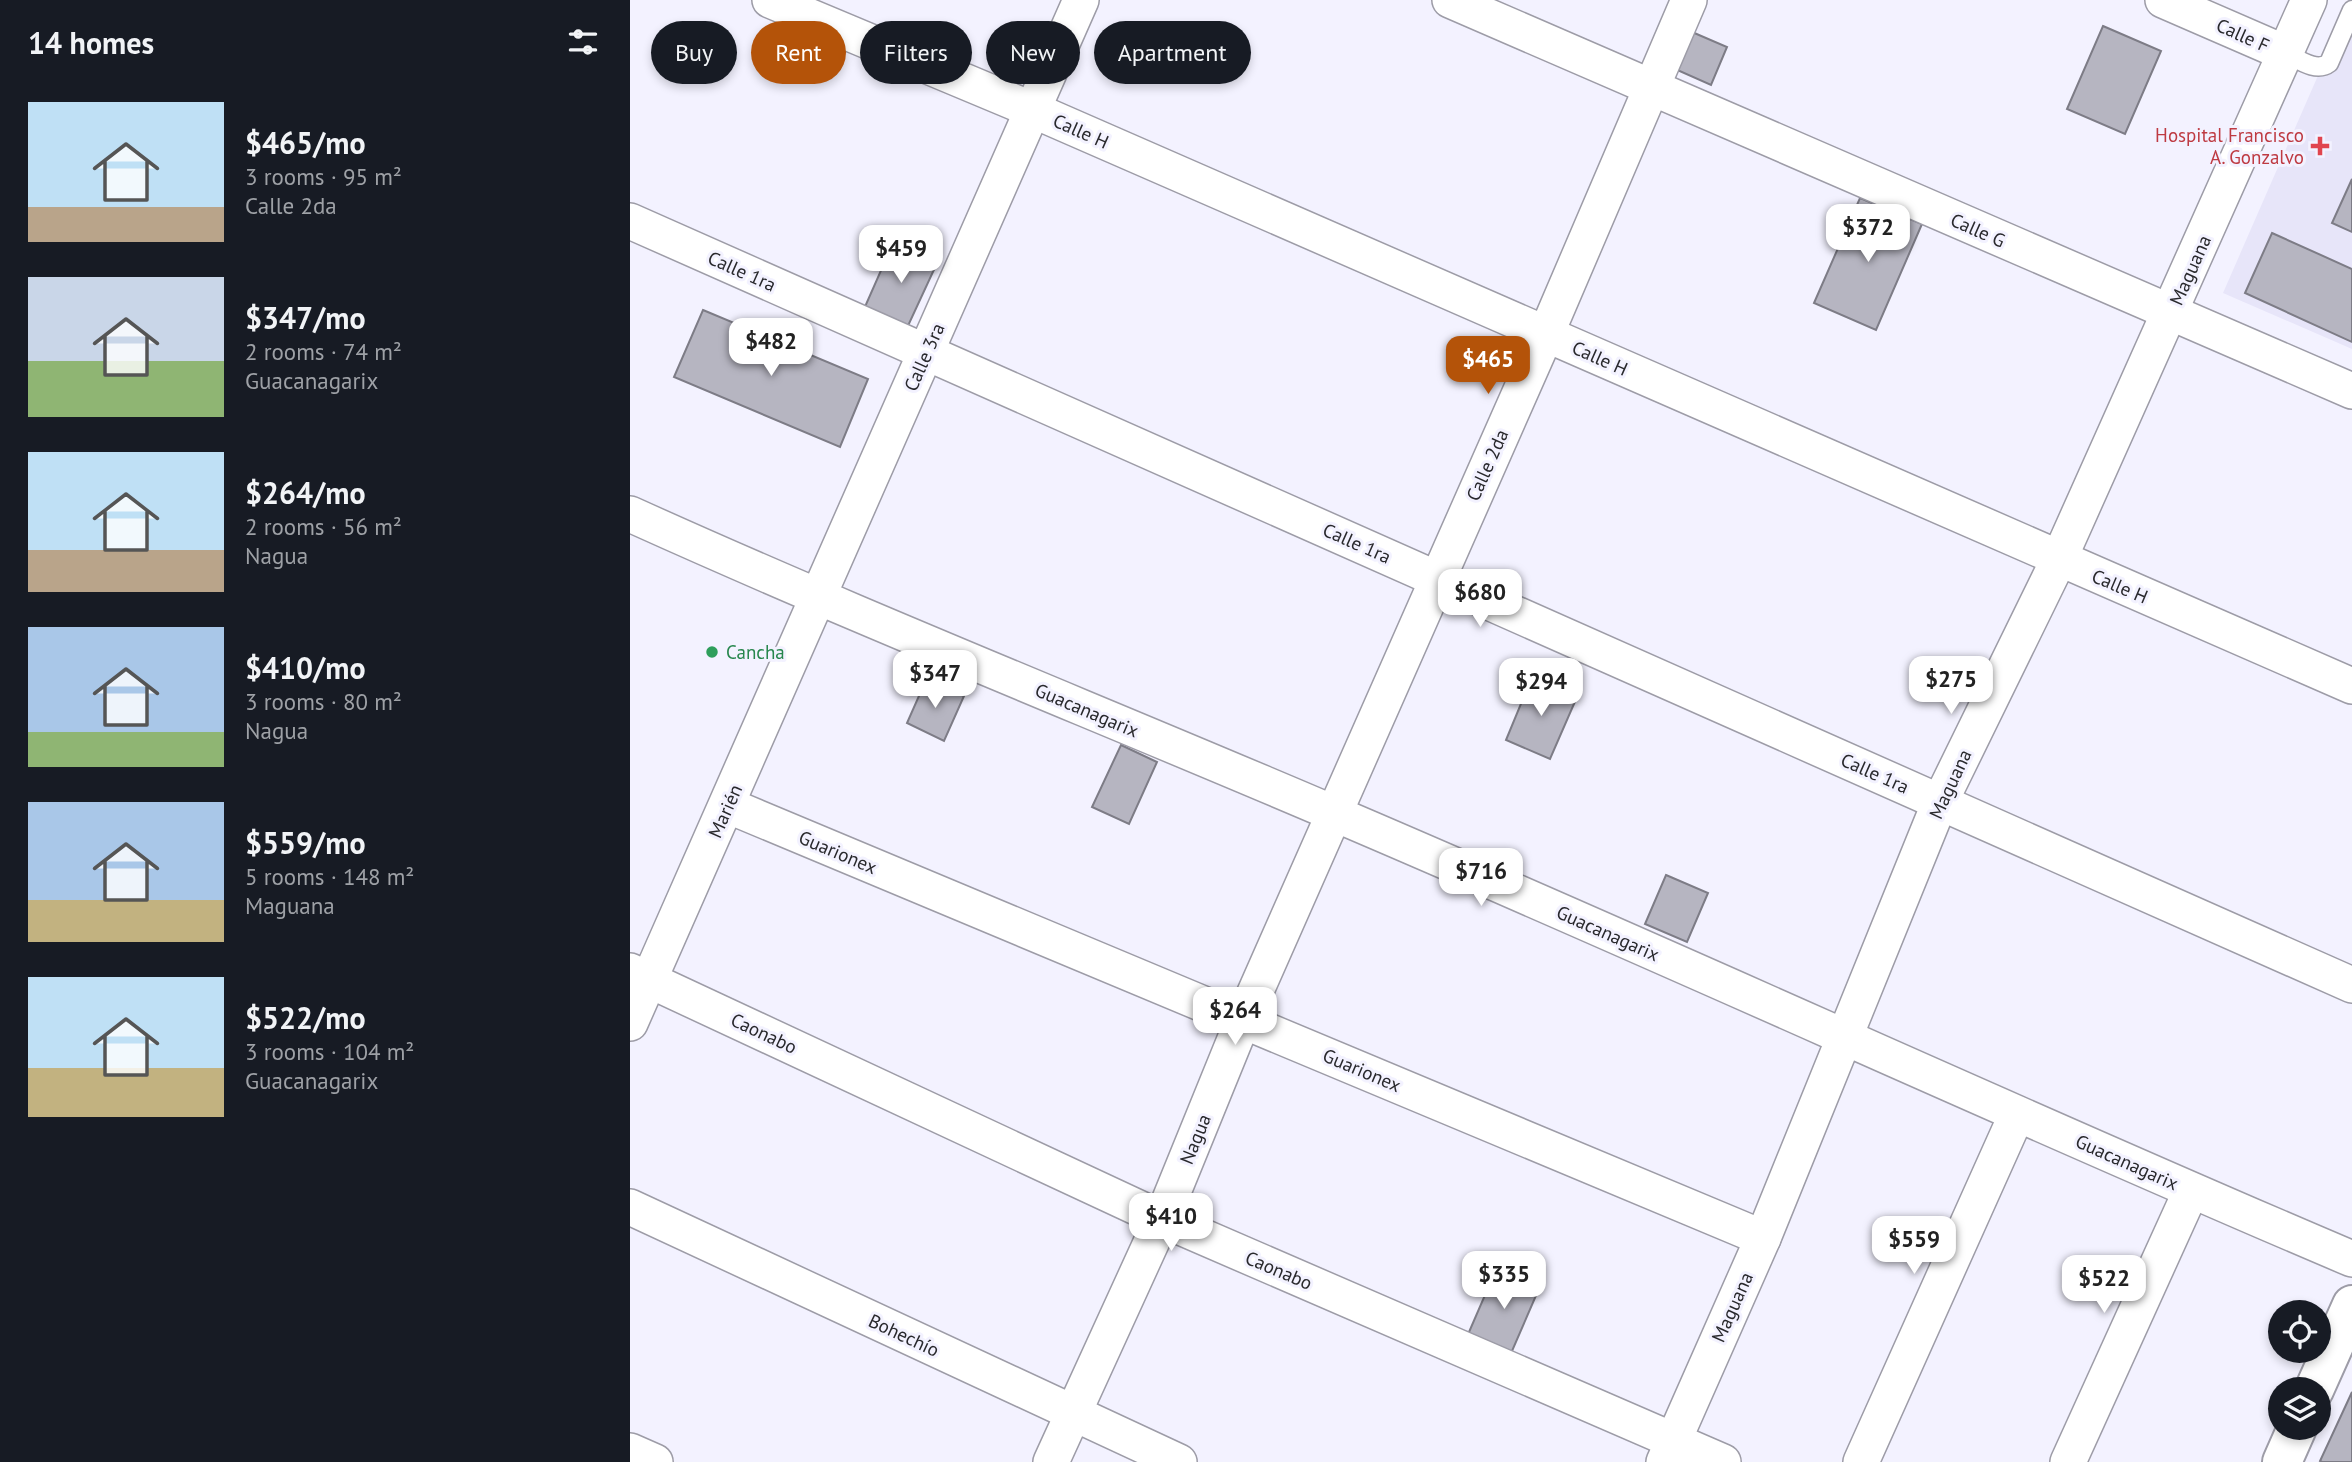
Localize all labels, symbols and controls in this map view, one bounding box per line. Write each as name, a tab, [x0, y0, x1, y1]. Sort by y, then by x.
street label: Calle F	[2213, 13, 2273, 57]
chip: Buy	[651, 21, 737, 84]
chip: Rent	[751, 21, 846, 84]
chip: Filters	[860, 21, 972, 84]
chip: New	[986, 21, 1080, 84]
chip: Apartment	[1094, 21, 1251, 84]
text: 14 homes	[28, 23, 154, 62]
icon: filters	[564, 23, 602, 61]
street label: Calle H	[1049, 108, 1113, 154]
text: $465/mo	[245, 123, 366, 162]
place label: Hospital Francisco A. Gonzalvo	[2155, 123, 2304, 169]
icon: home	[84, 130, 168, 214]
marker: Hospital Francisco A. Gonzalvo	[2310, 136, 2330, 156]
text: 3 rooms · 95 m²	[245, 162, 402, 191]
text: Calle 2da	[245, 191, 337, 220]
pin: $372	[1827, 204, 1909, 264]
street label: Calle G	[1947, 207, 2009, 253]
text: $372	[1842, 212, 1894, 241]
pin: $459	[860, 226, 942, 285]
street label: Maguana	[2164, 231, 2216, 309]
text: $459	[875, 233, 927, 262]
street label: Calle 1ra	[704, 245, 780, 297]
text: $347/mo	[245, 298, 366, 337]
icon: home	[84, 305, 168, 389]
pin: $482	[730, 318, 812, 378]
street label: Calle 3ra	[898, 319, 950, 395]
text: $482	[745, 326, 797, 355]
street label: Calle H	[1568, 335, 1632, 381]
pin: $465	[1447, 336, 1529, 396]
text: 2 rooms · 74 m²	[245, 337, 402, 366]
text: $465	[1462, 344, 1514, 373]
text: Guacanagarix	[245, 366, 378, 395]
street label: Calle 2da	[1461, 426, 1513, 504]
text: $264/mo	[245, 473, 366, 512]
icon: home	[84, 480, 168, 564]
text: 2 rooms · 56 m²	[245, 512, 402, 541]
street label: Calle 1ra	[1319, 517, 1395, 569]
text: Nagua	[245, 541, 308, 570]
street label: Calle H	[2088, 564, 2152, 608]
pin: $680	[1439, 570, 1521, 629]
text: $680	[1454, 577, 1506, 606]
place label: Cancha	[726, 640, 785, 664]
marker: Cancha	[704, 644, 720, 660]
text: $410/mo	[245, 648, 366, 687]
pin: $347	[894, 650, 976, 710]
icon: home	[84, 655, 168, 739]
pin: $275	[1910, 656, 1992, 716]
text: $347	[909, 658, 961, 687]
pin: $294	[1500, 658, 1582, 718]
text: $275	[1925, 664, 1977, 693]
text: $294	[1515, 666, 1567, 695]
street label: Guacanagarix	[1032, 677, 1143, 743]
text: 3 rooms · 80 m²	[245, 687, 402, 716]
text: Nagua	[245, 716, 308, 745]
street label: Maguana	[1923, 745, 1977, 823]
street label: Calle 1ra	[1837, 747, 1913, 799]
street label: Marién	[703, 781, 747, 841]
text: $559/mo	[245, 823, 366, 862]
street label: Guarionex	[795, 825, 881, 879]
icon: home	[84, 830, 168, 914]
pin: $716	[1440, 848, 1522, 908]
text: $716	[1455, 856, 1507, 885]
text: 5 rooms · 148 m²	[245, 862, 414, 891]
text: Maguana	[245, 891, 335, 920]
street label: Guacanagarix	[1553, 900, 1663, 966]
pin: $264	[1194, 988, 1276, 1047]
text: $264	[1209, 995, 1261, 1024]
text: $522/mo	[245, 998, 366, 1037]
icon: home	[84, 1005, 168, 1089]
street label: Caonabo	[727, 1007, 801, 1059]
text: 3 rooms · 104 m²	[245, 1037, 414, 1066]
street label: Guarionex	[1319, 1043, 1405, 1097]
text: Guacanagarix	[245, 1066, 378, 1095]
street label: Nagua	[1174, 1110, 1216, 1168]
street label: Guacanagarix	[2072, 1129, 2182, 1195]
pin: $410	[1130, 1194, 1212, 1253]
text: $410	[1145, 1201, 1197, 1230]
pin: $559	[1873, 1216, 1955, 1276]
text: $559	[1888, 1224, 1940, 1253]
street label: Caonabo	[1242, 1245, 1316, 1295]
pin: $335	[1463, 1252, 1545, 1311]
pin: $522	[2063, 1256, 2145, 1315]
text: $335	[1478, 1259, 1530, 1288]
text: $522	[2078, 1263, 2130, 1292]
street label: Maguana	[1706, 1268, 1758, 1346]
map controls	[2268, 1300, 2331, 1440]
button: locate	[2268, 1300, 2331, 1363]
street label: Bohechío	[865, 1308, 943, 1362]
button: layers	[2268, 1377, 2331, 1440]

